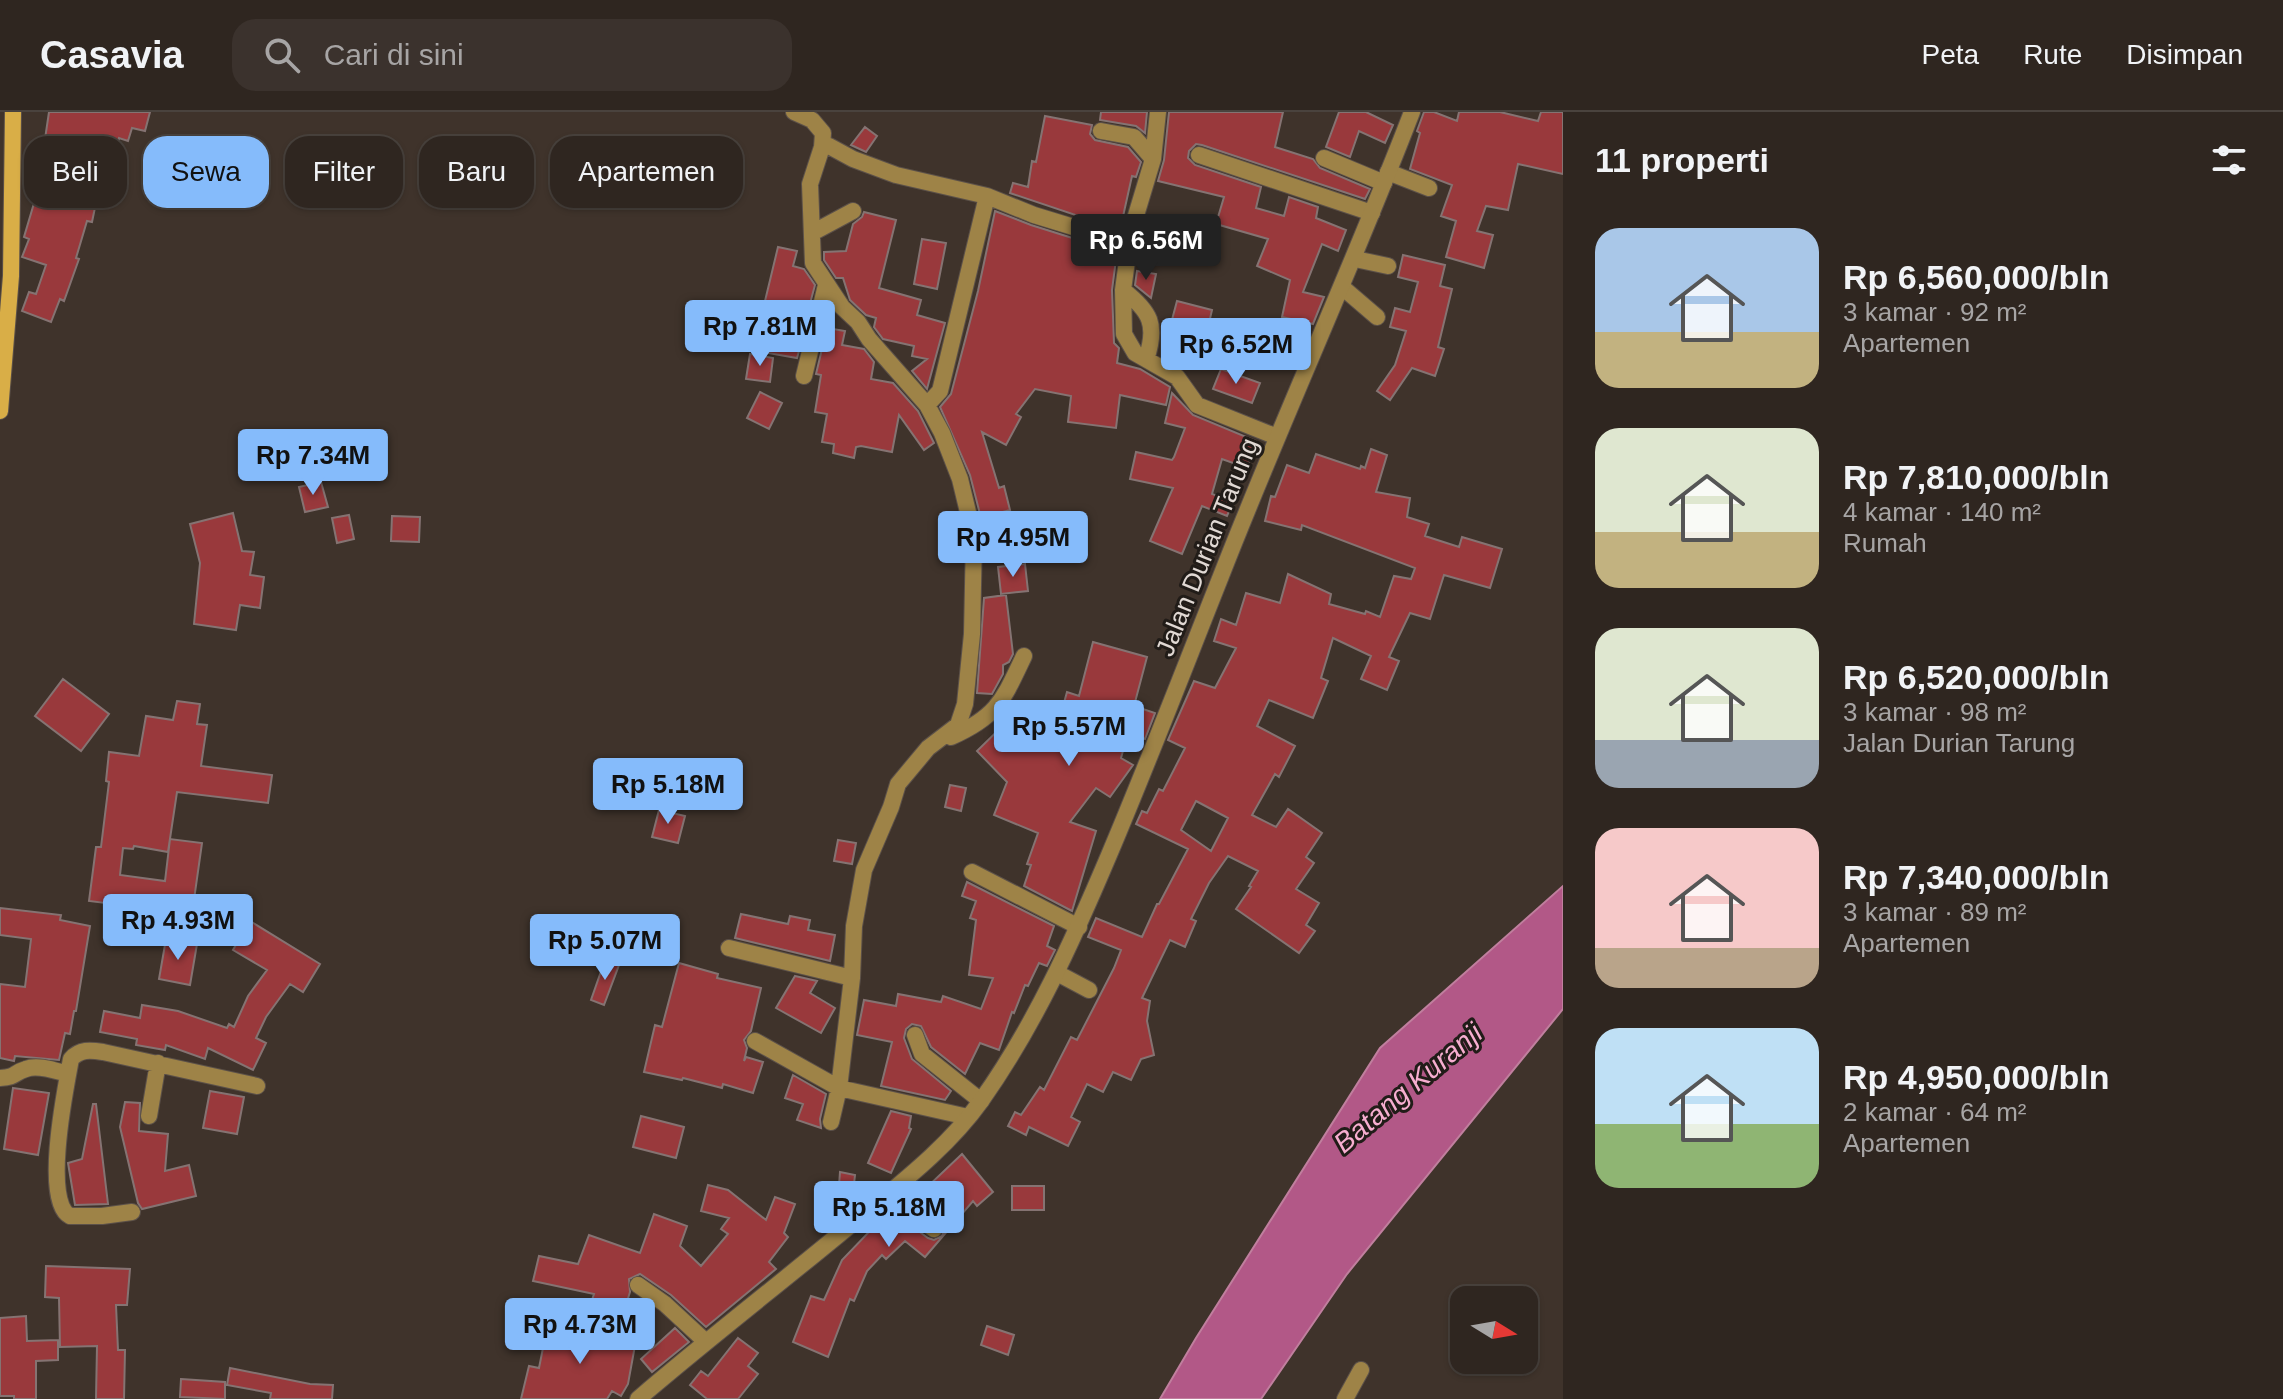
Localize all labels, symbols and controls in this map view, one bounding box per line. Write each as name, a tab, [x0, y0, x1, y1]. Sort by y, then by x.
search box	[232, 19, 792, 91]
icon: search	[260, 33, 304, 77]
text: Casavia	[40, 34, 184, 76]
text: Cari di sini	[324, 38, 464, 71]
text: Peta	[1922, 39, 1979, 70]
text: Rute	[2023, 39, 2082, 70]
text: Disimpan	[2126, 39, 2243, 70]
chip: Beli	[24, 136, 127, 208]
chip: Sewa	[143, 136, 269, 208]
chip: Filter	[285, 136, 403, 208]
chip: Baru	[419, 136, 534, 208]
chip: Apartemen	[550, 136, 743, 208]
icon: filters	[2207, 138, 2251, 182]
text: 11 properti	[1595, 141, 1769, 179]
pin: Rp 6.56M	[1063, 214, 1229, 282]
text: Rp 6.56M	[1089, 225, 1203, 255]
text: Rp 6,560,000/bln	[1843, 258, 2109, 296]
icon: home	[1659, 260, 1755, 356]
text: 3 kamar · 92 m²	[1843, 297, 2027, 327]
pin: Rp 7.81M	[677, 300, 843, 368]
text: Rp 7.81M	[703, 311, 817, 341]
pin: Rp 6.52M	[1153, 318, 1319, 386]
text: Apartemen	[1843, 328, 1970, 358]
text: Rp 6.52M	[1179, 329, 1293, 359]
pin: Rp 7.34M	[230, 429, 396, 497]
street label: Jalan Durian Tarung	[1150, 434, 1264, 660]
text: Rp 7.34M	[256, 440, 370, 470]
text: Rp 7,810,000/bln	[1843, 458, 2109, 496]
icon: home	[1659, 460, 1755, 556]
text: 4 kamar · 140 m²	[1843, 497, 2041, 527]
pin: Rp 4.95M	[930, 511, 1096, 579]
text: Rp 4.95M	[956, 522, 1070, 552]
text: Rumah	[1843, 528, 1927, 558]
text: Rp 6,520,000/bln	[1843, 658, 2109, 696]
icon: home	[1659, 660, 1755, 756]
text: 3 kamar · 98 m²	[1843, 697, 2027, 727]
pin: Rp 5.57M	[986, 700, 1152, 768]
text: Rp 5.57M	[1012, 711, 1126, 741]
text: Jalan Durian Tarung	[1843, 728, 2075, 758]
pin: Rp 5.18M	[585, 758, 751, 826]
text: Rp 5.18M	[611, 769, 725, 799]
text: Rp 7,340,000/bln	[1843, 858, 2109, 896]
icon: home	[1659, 860, 1755, 956]
pin: Rp 4.93M	[95, 894, 261, 962]
text: 3 kamar · 89 m²	[1843, 897, 2027, 927]
text: Rp 4.93M	[121, 905, 235, 935]
pin: Rp 5.07M	[522, 914, 688, 982]
text: Rp 5.07M	[548, 925, 662, 955]
text: Apartemen	[1843, 928, 1970, 958]
water label: Batang Kuranji	[1328, 1017, 1489, 1159]
text: Rp 4,950,000/bln	[1843, 1058, 2109, 1096]
icon: home	[1659, 1060, 1755, 1156]
text: 2 kamar · 64 m²	[1843, 1097, 2027, 1127]
text: Apartemen	[1843, 1128, 1970, 1158]
pin: Rp 5.18M	[806, 1181, 972, 1249]
text: Rp 5.18M	[832, 1192, 946, 1222]
north arrow	[1450, 1286, 1538, 1374]
map controls	[1450, 1286, 1538, 1374]
pin: Rp 4.73M	[497, 1298, 663, 1366]
text: Rp 4.73M	[523, 1309, 637, 1339]

